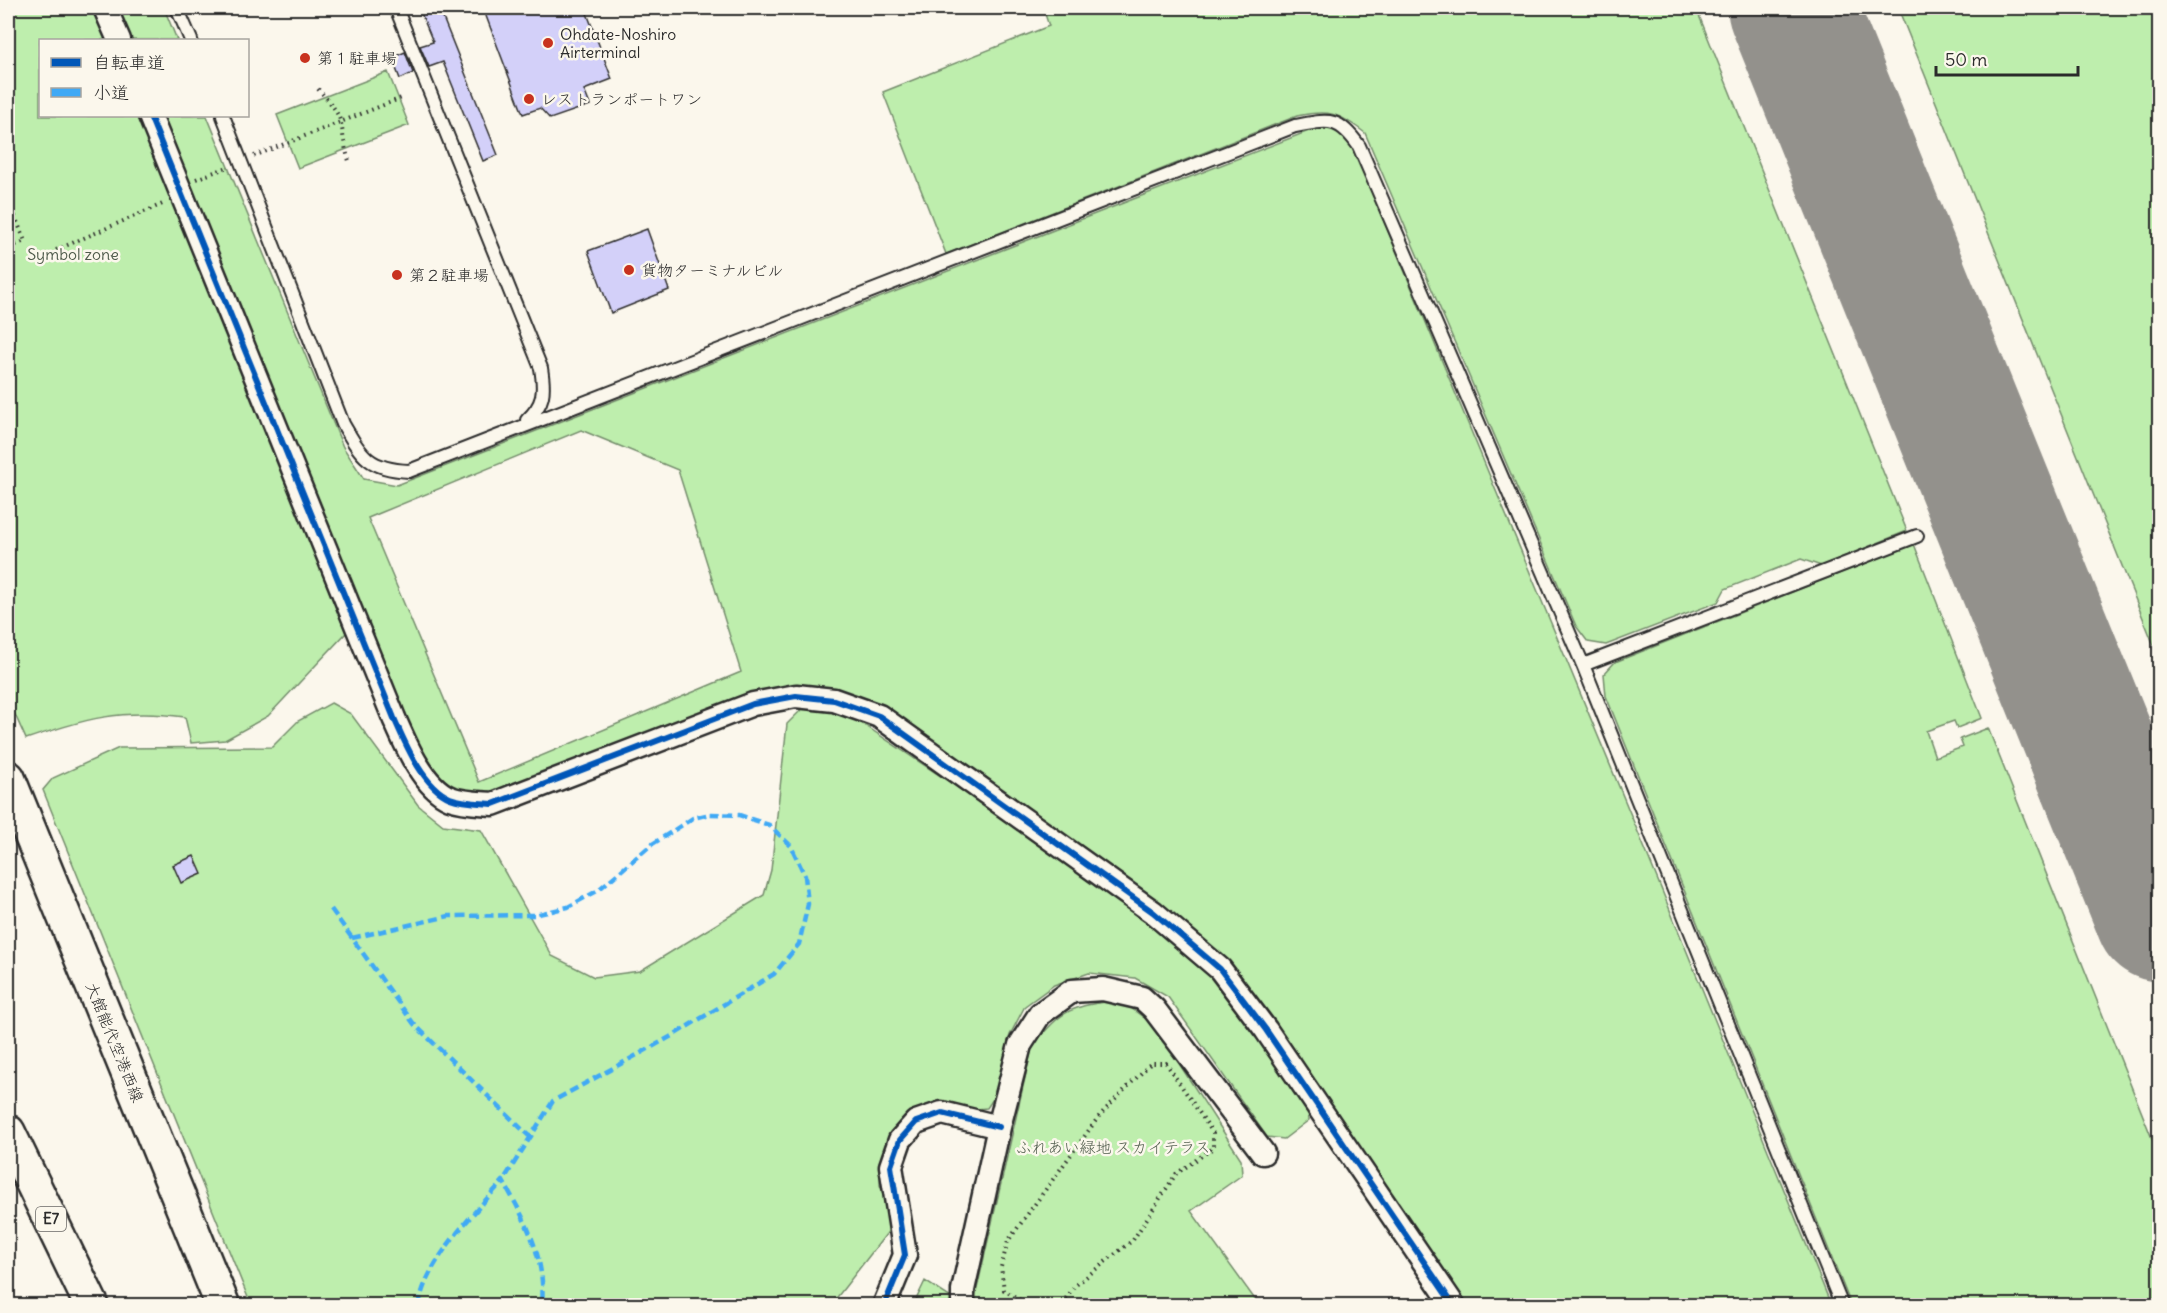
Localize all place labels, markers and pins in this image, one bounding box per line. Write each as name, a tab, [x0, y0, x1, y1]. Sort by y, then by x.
place label: Ohdate-Noshiro Airterminal	[560, 24, 676, 62]
marker: Ohdate-Noshiro Airterminal	[541, 36, 555, 50]
place label: 第１駐車場	[317, 48, 397, 68]
marker: 第１駐車場	[298, 51, 312, 65]
place label: レストランポートワン	[541, 89, 702, 109]
marker: レストランポートワン	[522, 92, 536, 106]
place label: 貨物ターミナルビル	[641, 260, 783, 280]
marker: 貨物ターミナルビル	[622, 263, 636, 277]
place label: 第２駐車場	[409, 265, 489, 285]
marker: 第２駐車場	[390, 268, 404, 282]

